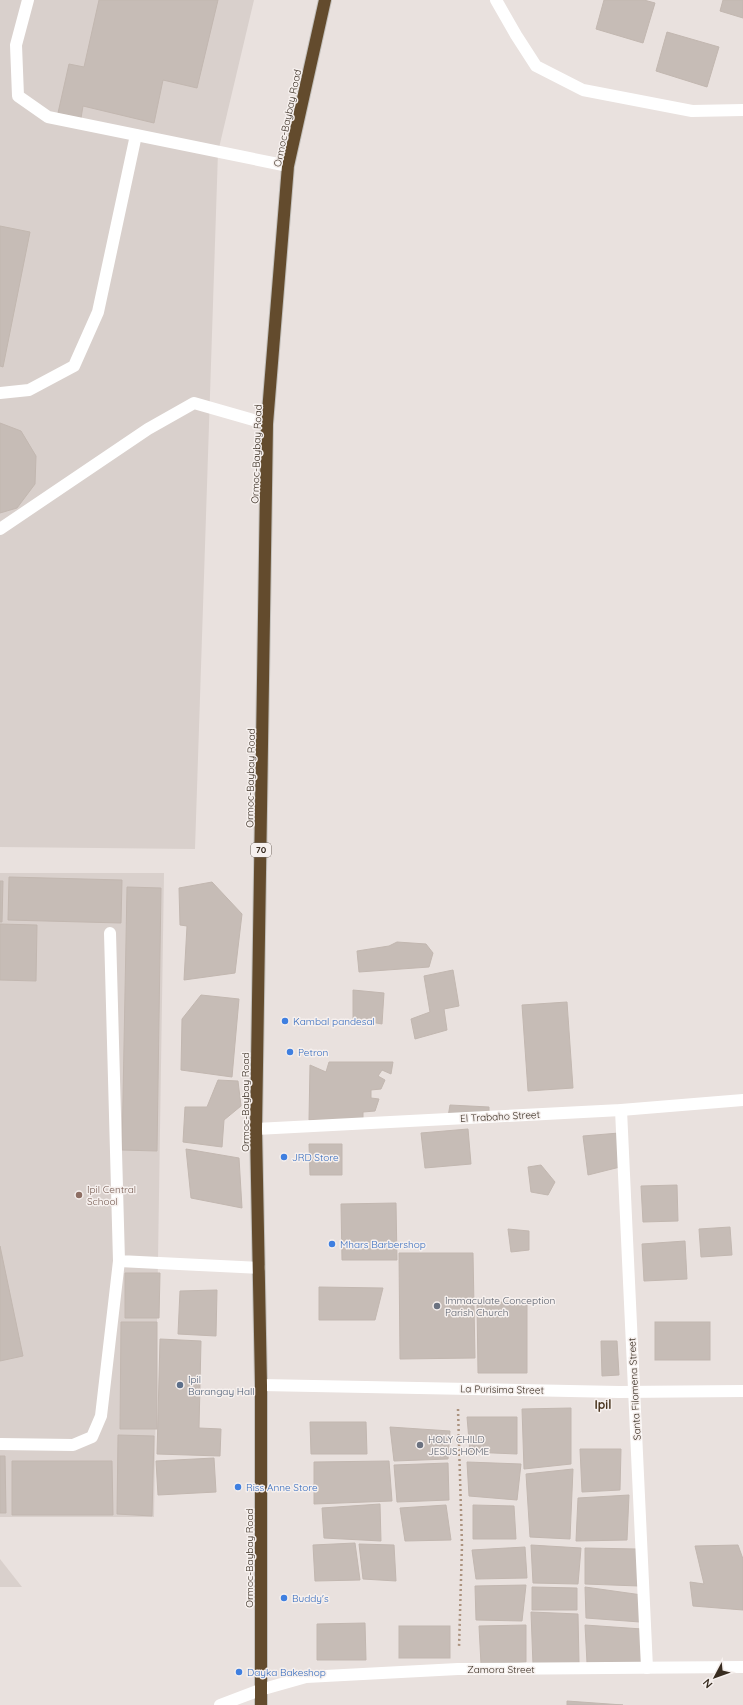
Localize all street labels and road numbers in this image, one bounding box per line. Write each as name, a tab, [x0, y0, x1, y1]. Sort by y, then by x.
street label: Ormoc-Baybay Road	[271, 68, 304, 168]
street label: Ormoc-Baybay Road	[248, 404, 265, 504]
street label: Ormoc-Baybay Road	[243, 728, 258, 828]
road number: 70	[251, 843, 271, 857]
street label: Ormoc-Baybay Road	[239, 1052, 252, 1152]
street label: El Trabaho Street	[460, 1108, 541, 1125]
street label: Santa Filomena Street	[625, 1337, 644, 1440]
street label: La Purisima Street	[460, 1382, 545, 1397]
street label: Ormoc-Baybay Road	[243, 1508, 256, 1608]
street label: Zamora Street	[467, 1663, 535, 1676]

